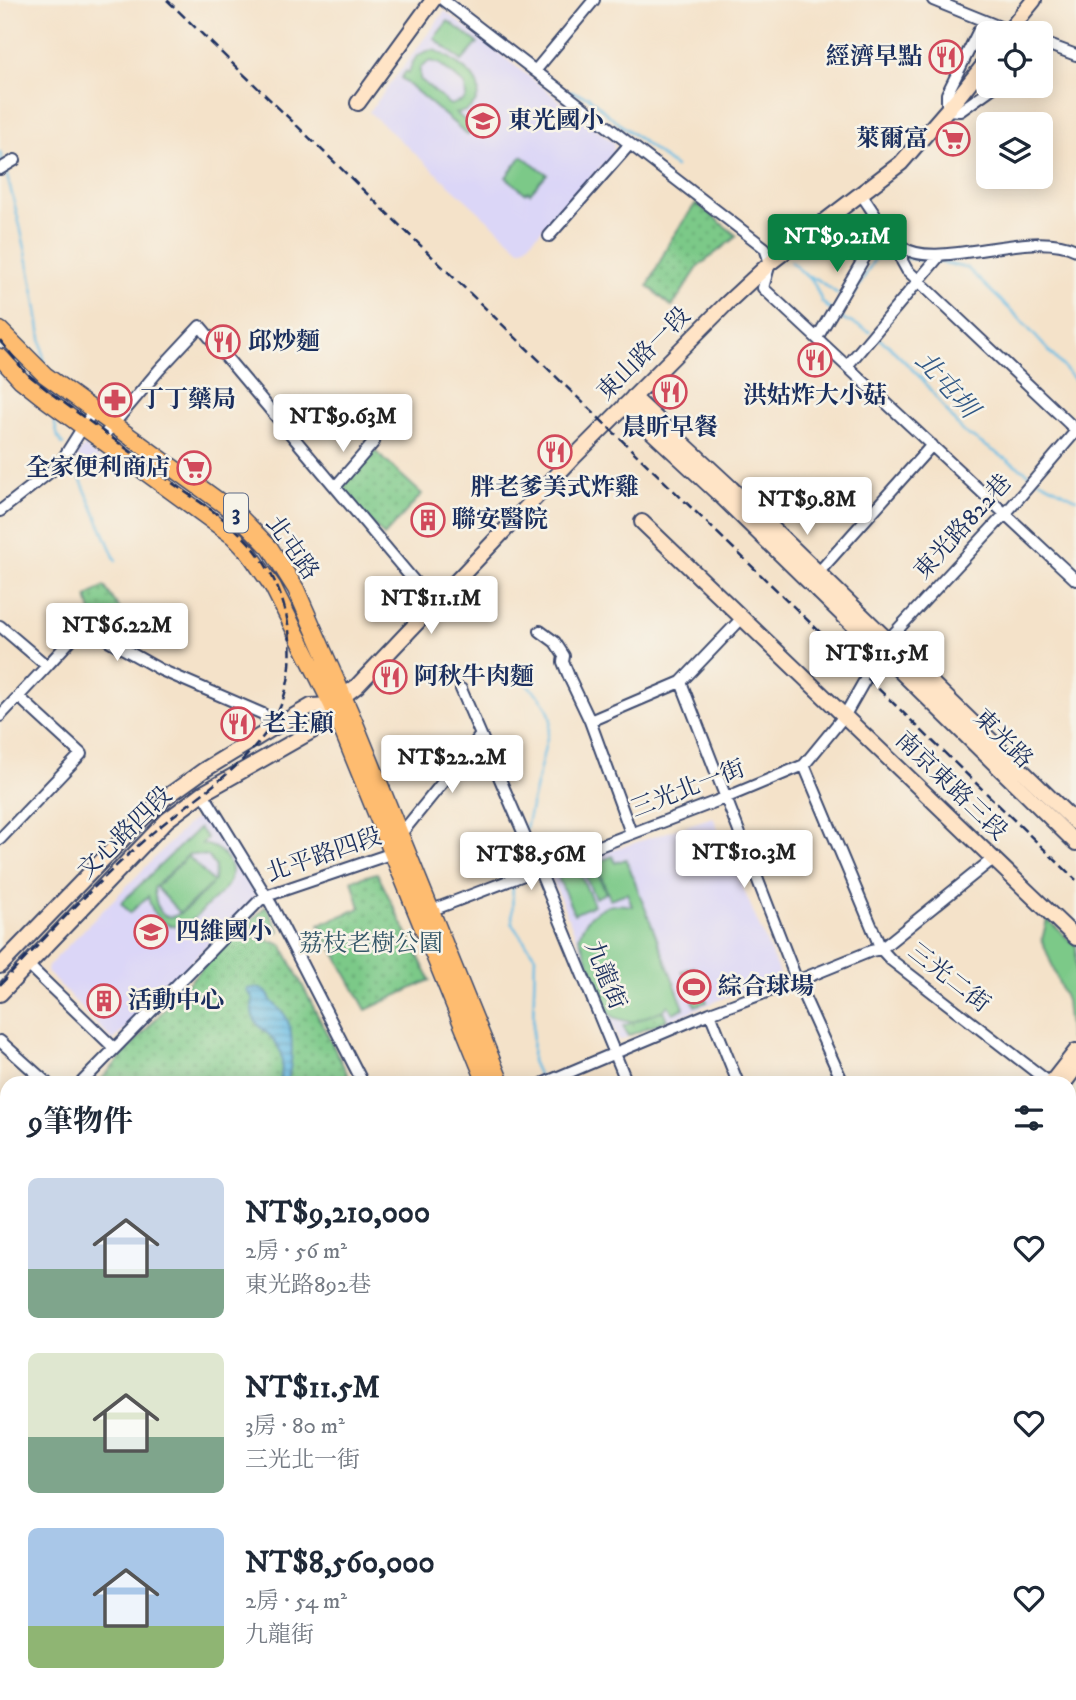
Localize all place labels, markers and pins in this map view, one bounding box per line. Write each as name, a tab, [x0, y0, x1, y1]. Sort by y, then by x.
restaurant icon: 經濟早點	[927, 38, 965, 76]
place label: 經濟早點	[826, 42, 922, 72]
school or university icon: 東光國小	[464, 102, 502, 140]
place label: 東光國小	[508, 106, 604, 136]
supermarket icon: 萊爾富	[934, 120, 972, 158]
place label: 萊爾富	[856, 124, 928, 154]
pin: NT$9.21M	[765, 215, 909, 274]
restaurant icon: 邱炒麵	[204, 323, 242, 361]
place label: 邱炒麵	[248, 327, 320, 357]
restaurant icon: 洪姑炸大小菇	[796, 341, 834, 379]
restaurant icon: 晨昕早餐	[651, 373, 689, 411]
pharmacy icon: 丁丁藥局	[96, 381, 134, 419]
place label: 洪姑炸大小菇	[743, 381, 887, 411]
place label: 丁丁藥局	[140, 385, 236, 415]
pin: NT$9.63M	[271, 394, 415, 454]
place label: 晨昕早餐	[622, 413, 718, 443]
restaurant icon: 胖老爹美式炸雞	[536, 433, 574, 471]
supermarket icon: 全家便利商店	[175, 449, 213, 487]
place label: 全家便利商店	[26, 453, 170, 483]
place label: 胖老爹美式炸雞	[471, 473, 639, 503]
pin: NT$9.8M	[742, 477, 872, 537]
building icon: 聯安醫院	[409, 501, 447, 539]
place label: 聯安醫院	[452, 505, 548, 535]
pin: NT$11.1M	[359, 576, 503, 636]
pin: NT$6.22M	[45, 604, 189, 663]
pin: NT$11.5M	[805, 632, 949, 691]
restaurant icon: 阿秋牛肉麵	[371, 658, 409, 696]
place label: 阿秋牛肉麵	[414, 662, 534, 692]
restaurant icon: 老主顧	[219, 705, 257, 743]
place label: 老主顧	[262, 709, 334, 739]
pin: NT$22.2M	[380, 736, 524, 795]
pin: NT$10.3M	[672, 830, 816, 890]
pin: NT$8.56M	[459, 832, 603, 892]
school or university icon: 四維國小	[132, 913, 170, 951]
place label: 四維國小	[176, 917, 272, 947]
sports icon: 綜合球場	[675, 968, 713, 1006]
place label: 綜合球場	[718, 972, 814, 1002]
building icon: 活動中心	[85, 982, 123, 1020]
place label: 活動中心	[128, 986, 224, 1016]

